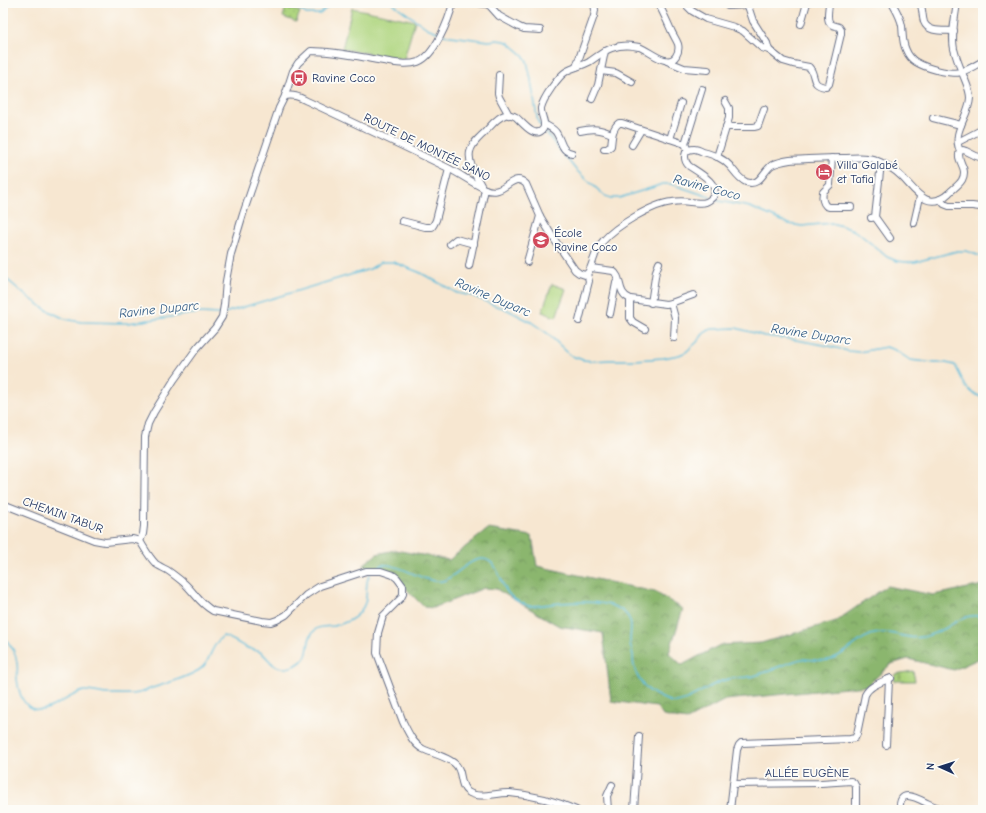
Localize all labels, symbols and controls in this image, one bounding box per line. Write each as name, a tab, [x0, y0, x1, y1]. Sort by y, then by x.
bus stop icon: Ravine Coco	[289, 68, 309, 88]
place label: Ravine Coco	[312, 71, 375, 85]
street label: ROUTE DE MONTÉE SANO	[361, 110, 493, 184]
place label: Villa Galabé et Tafia	[837, 158, 898, 186]
hotel icon: Villa Galabé et Tafia	[814, 162, 834, 182]
water label: Ravine Coco	[672, 171, 742, 203]
place label: École Ravine Coco	[554, 226, 617, 254]
school or university icon: École Ravine Coco	[531, 230, 551, 250]
water label: Ravine Duparc	[453, 274, 533, 320]
water label: Ravine Duparc	[118, 297, 200, 321]
water label: Ravine Duparc	[770, 320, 852, 348]
street label: CHEMIN TABUR	[21, 494, 105, 536]
north arrow	[920, 747, 960, 787]
text: N	[924, 763, 937, 770]
street label: ALLÉE EUGÈNE	[765, 766, 849, 780]

